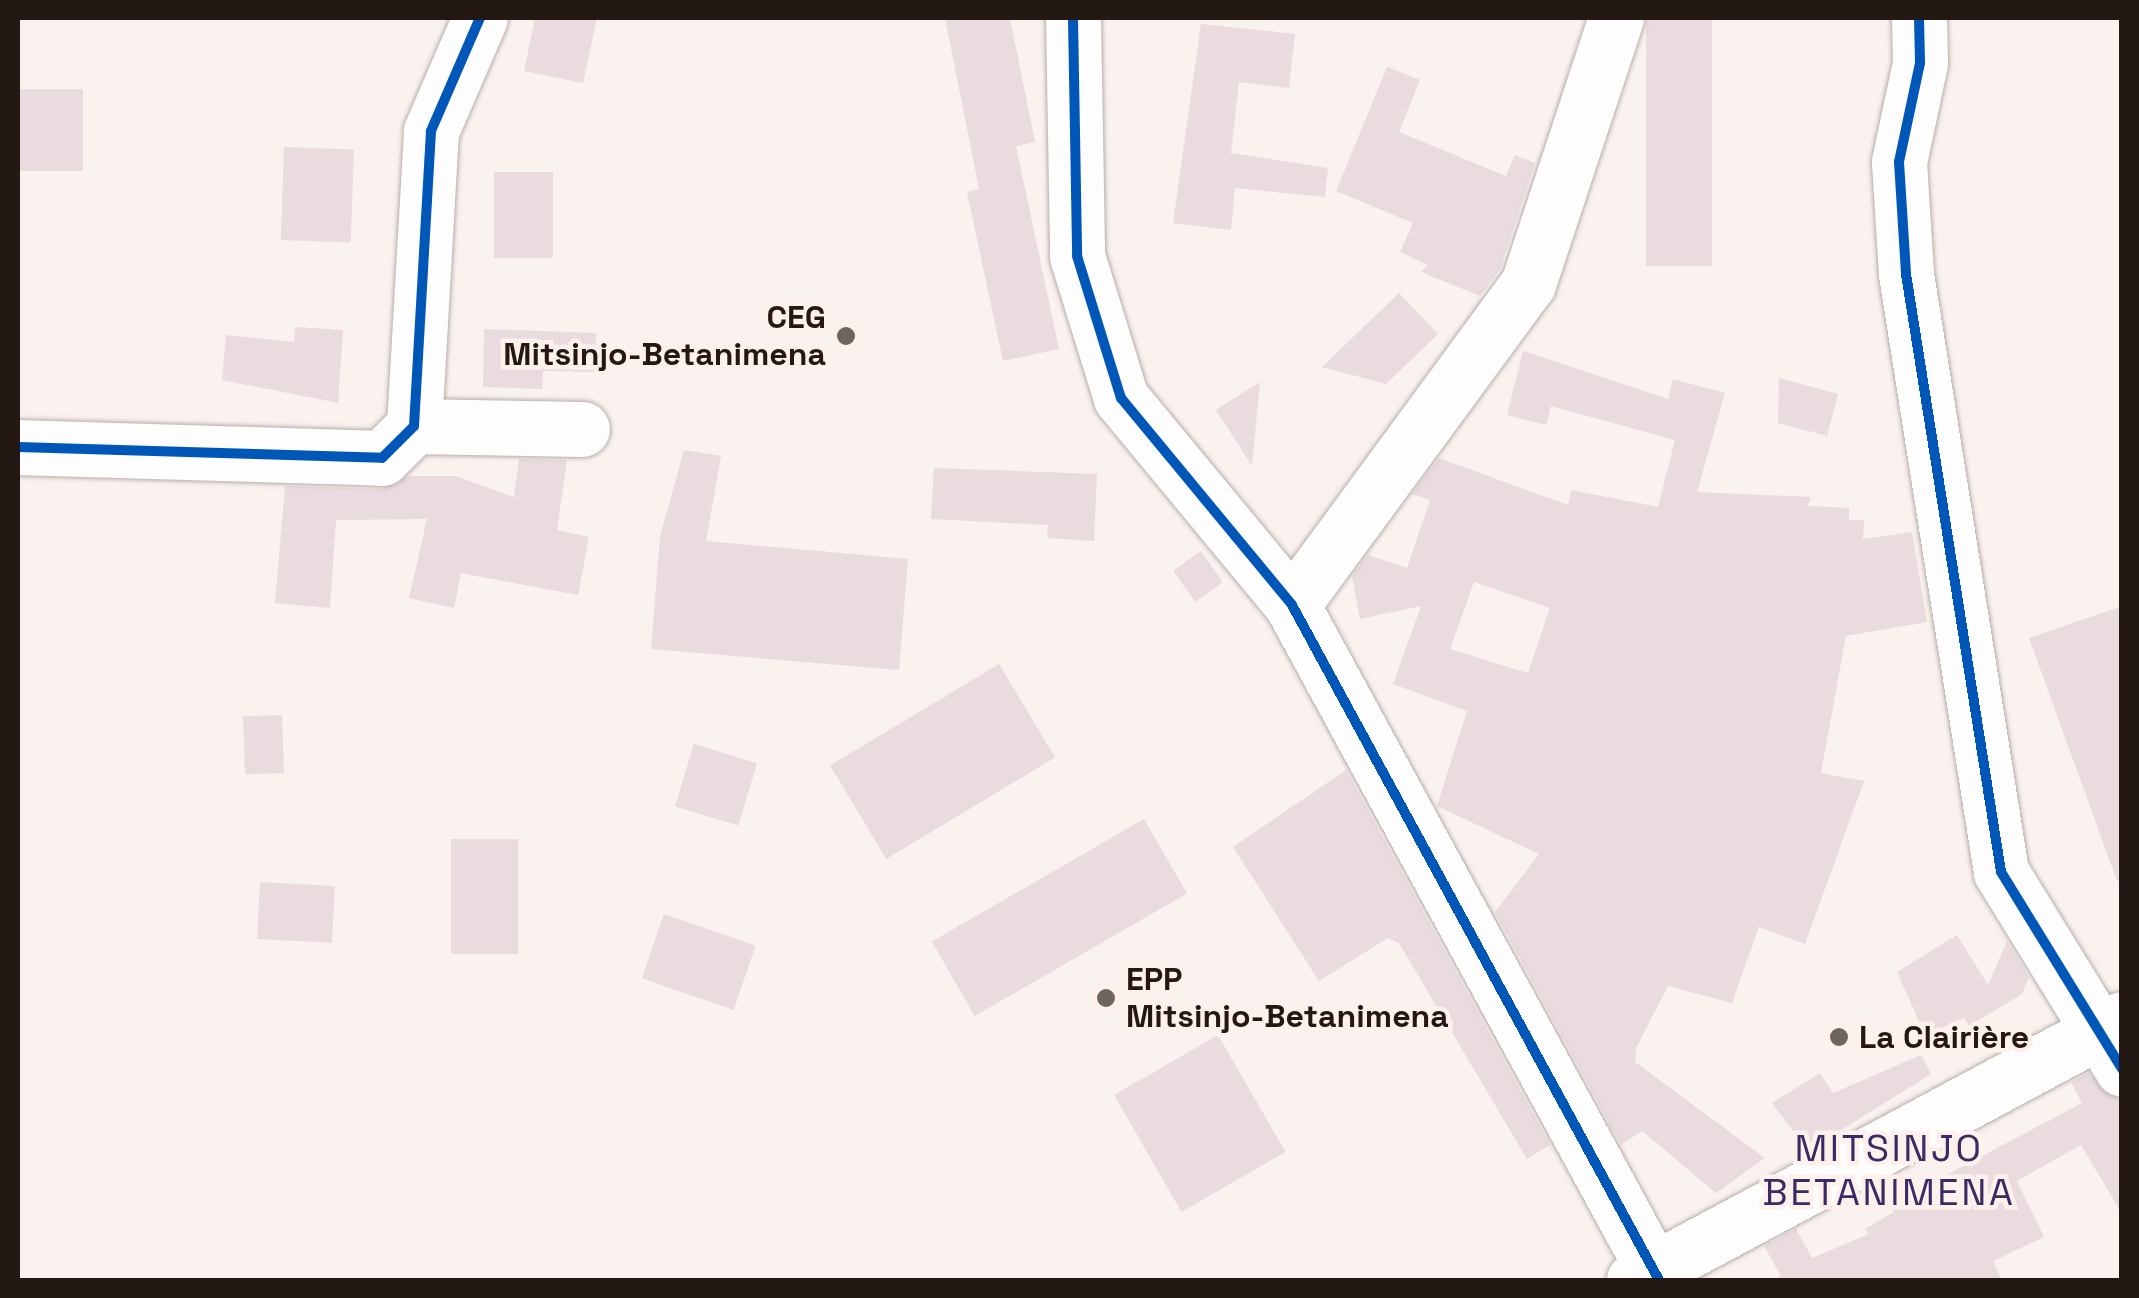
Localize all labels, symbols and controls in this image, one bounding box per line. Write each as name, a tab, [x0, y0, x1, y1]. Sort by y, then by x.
place label: CEG Mitsinjo-Betanimena	[503, 299, 826, 374]
marker: CEG Mitsinjo-Betanimena	[835, 325, 857, 347]
place label: EPP Mitsinjo-Betanimena	[1126, 961, 1449, 1036]
marker: EPP Mitsinjo-Betanimena	[1095, 987, 1117, 1009]
place label: La Clairière	[1859, 1018, 2029, 1056]
marker: La Clairière	[1828, 1026, 1850, 1048]
district label: MITSINJO BETANIMENA	[1763, 1126, 2015, 1216]

